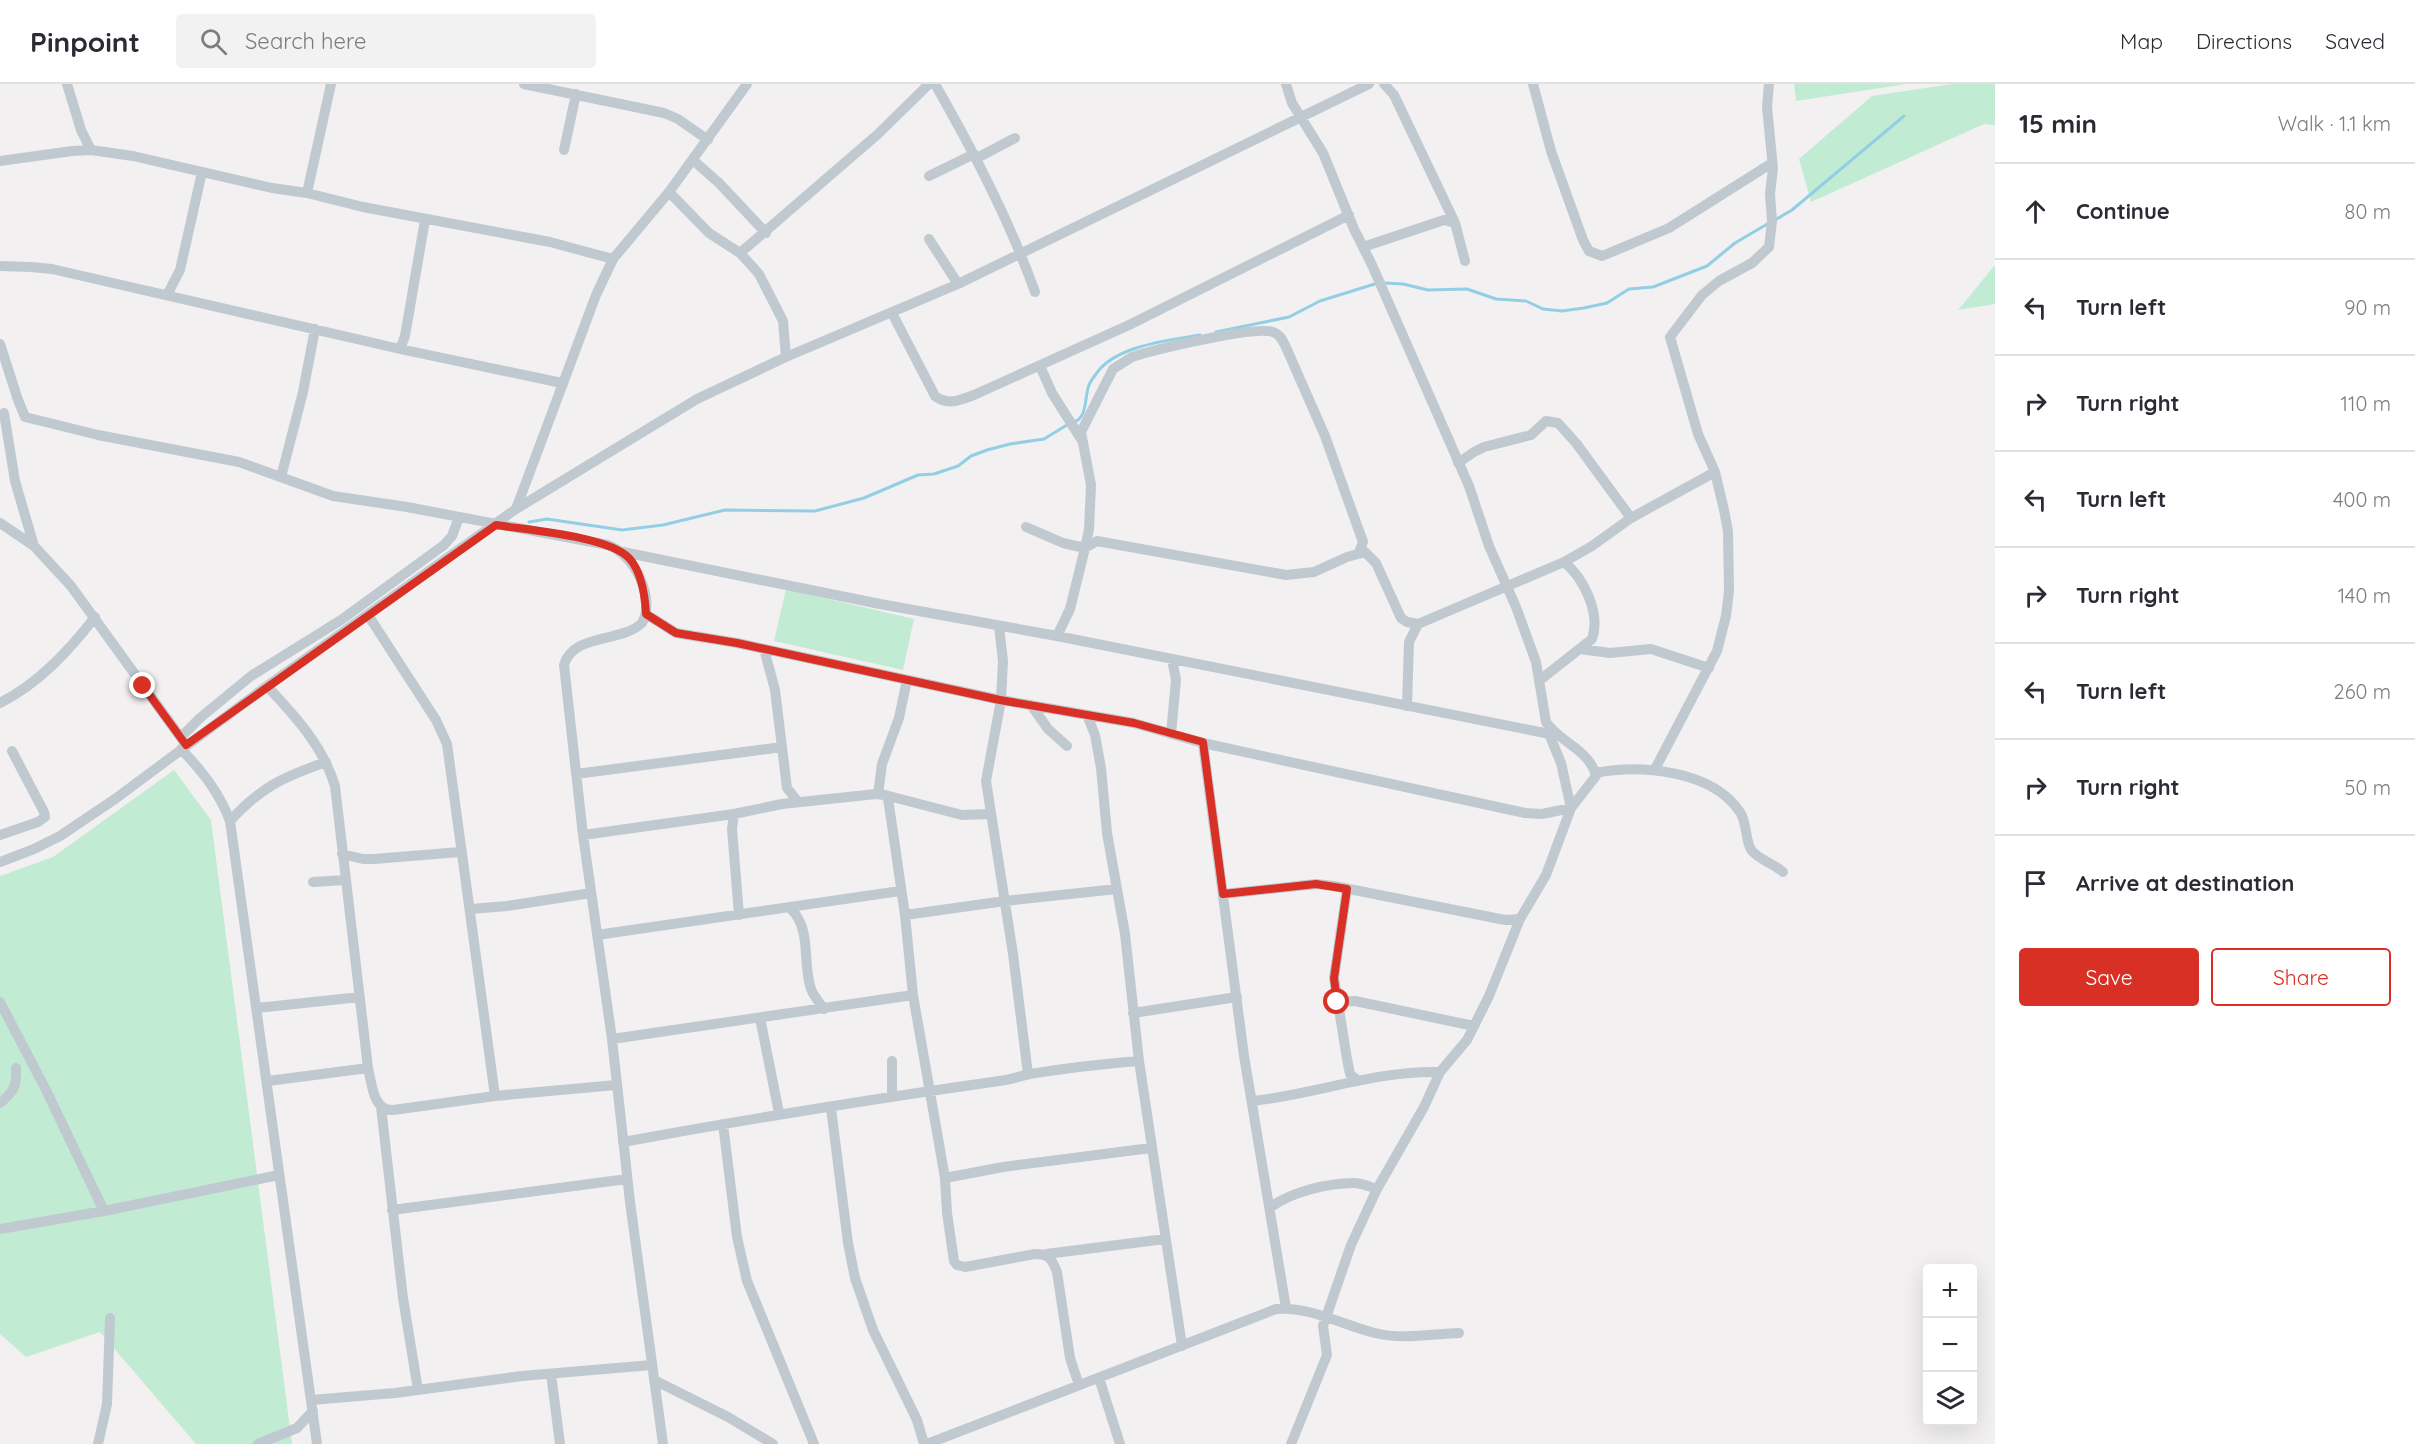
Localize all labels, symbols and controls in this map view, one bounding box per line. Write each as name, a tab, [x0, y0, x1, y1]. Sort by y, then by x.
search box	[176, 14, 596, 68]
text: Pinpoint	[30, 24, 140, 59]
icon: search	[197, 25, 230, 58]
text: Search here	[245, 27, 366, 55]
text: Map	[2120, 28, 2163, 54]
text: Directions	[2196, 28, 2292, 54]
text: Saved	[2325, 28, 2385, 54]
text: 15 min	[2019, 107, 2097, 140]
text: Walk · 1.1 km	[2278, 111, 2391, 136]
icon: ahead	[2019, 195, 2052, 228]
text: Continue	[2076, 197, 2170, 225]
text: 80 m	[2345, 199, 2391, 224]
icon: left	[2019, 291, 2052, 324]
text: Turn left	[2076, 293, 2166, 321]
text: 90 m	[2344, 295, 2391, 320]
icon: right	[2019, 387, 2052, 420]
text: Turn right	[2076, 389, 2180, 417]
text: 110 m	[2341, 391, 2391, 416]
icon: left	[2019, 483, 2052, 516]
text: Turn left	[2076, 485, 2166, 513]
text: 400 m	[2333, 487, 2391, 512]
icon: right	[2019, 579, 2052, 612]
text: Turn right	[2076, 581, 2180, 609]
text: 140 m	[2338, 583, 2391, 608]
route end	[129, 672, 155, 698]
icon: left	[2019, 675, 2052, 708]
text: Turn left	[2076, 677, 2166, 705]
text: 260 m	[2334, 679, 2391, 704]
icon: right	[2019, 771, 2052, 804]
text: Turn right	[2076, 773, 2180, 801]
text: 50 m	[2345, 775, 2391, 800]
icon: arrive	[2019, 867, 2052, 900]
text: Arrive at destination	[2076, 869, 2294, 897]
button: Save	[2019, 948, 2199, 1006]
button: Share	[2211, 948, 2391, 1006]
route start	[1323, 988, 1349, 1014]
map controls	[1923, 1264, 1977, 1426]
button: +	[1923, 1264, 1977, 1318]
button: −	[1923, 1318, 1977, 1372]
button: layers	[1923, 1372, 1977, 1426]

